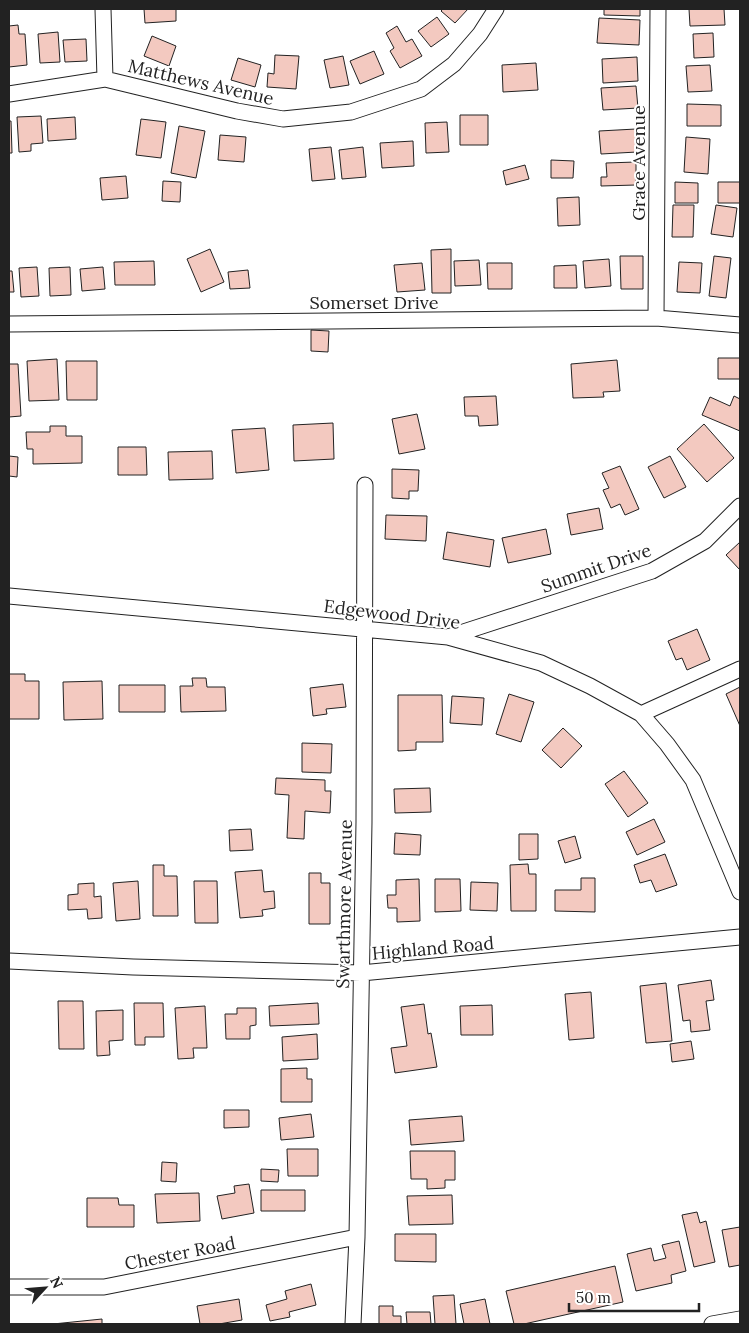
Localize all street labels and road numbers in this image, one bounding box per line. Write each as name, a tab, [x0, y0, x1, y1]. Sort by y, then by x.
street label: Matthews Avenue	[126, 54, 276, 110]
street label: Grace Avenue	[627, 105, 650, 221]
street label: Somerset Drive	[309, 291, 439, 314]
street label: Summit Drive	[538, 538, 654, 598]
street label: Edgewood Drive	[322, 594, 462, 634]
street label: Swarthmore Avenue	[331, 819, 357, 989]
street label: Highland Road	[371, 931, 495, 965]
street label: Chester Road	[123, 1231, 238, 1275]

